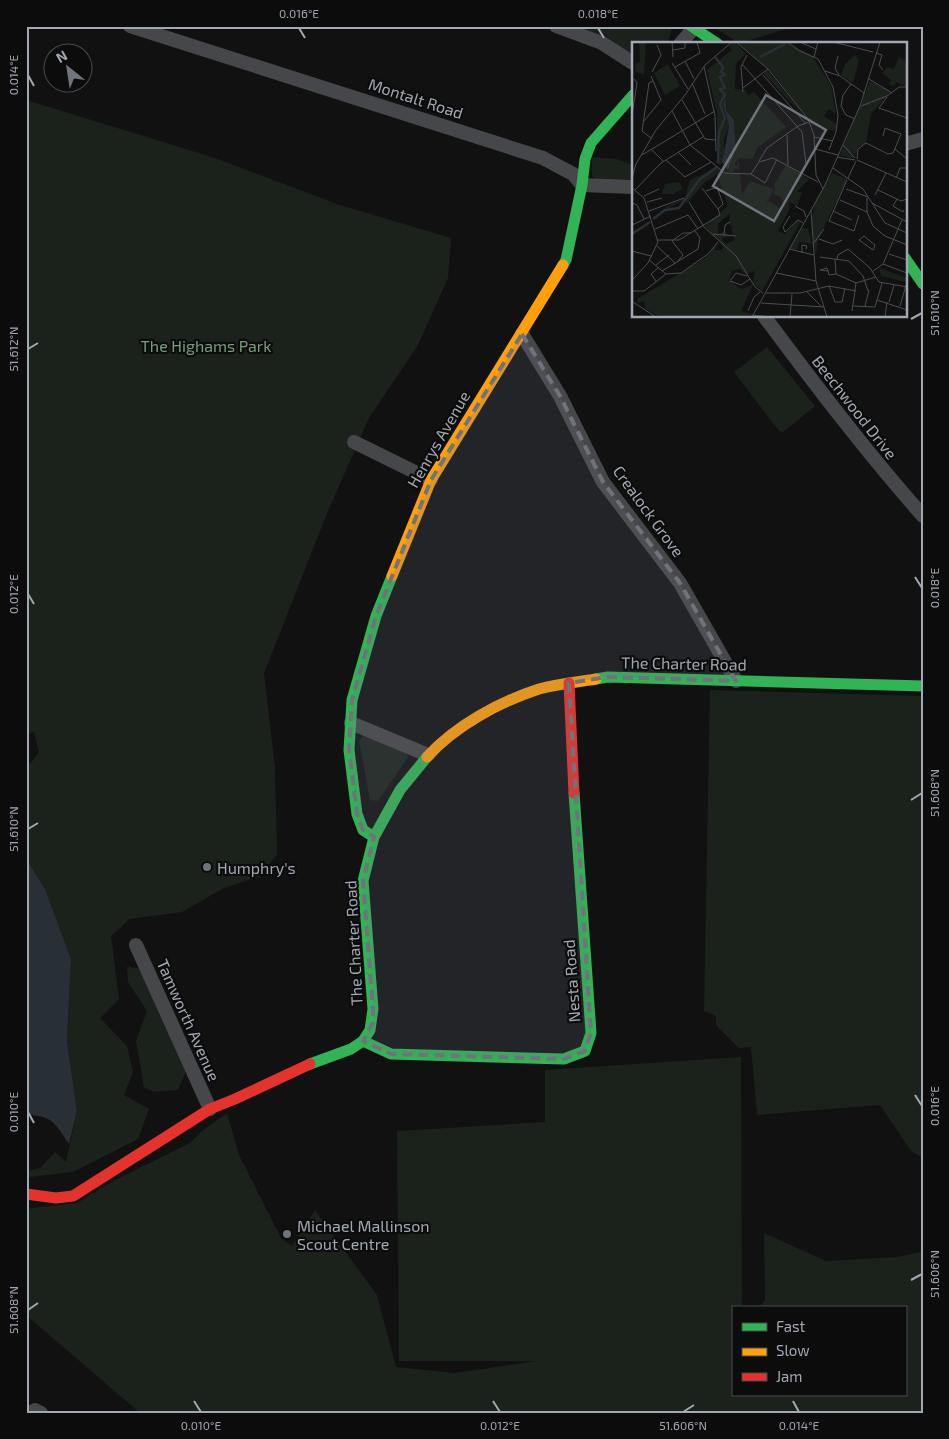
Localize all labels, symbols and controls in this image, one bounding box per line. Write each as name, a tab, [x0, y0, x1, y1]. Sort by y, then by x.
text: 0.016°E	[279, 6, 319, 20]
text: 0.018°E	[578, 6, 618, 20]
north arrow	[42, 42, 92, 92]
inset map	[632, 42, 906, 318]
text: N	[53, 46, 70, 66]
text: 0.014°E	[6, 54, 20, 95]
street label: Montalt Road	[366, 74, 466, 122]
text: 51.610°N	[927, 290, 941, 336]
text: 51.612°N	[6, 326, 20, 372]
park label: The Highams Park	[141, 336, 271, 355]
street label: Beechwood Drive	[809, 351, 901, 463]
street label: Henrys Avenue	[403, 387, 473, 491]
street label: Crealock Grove	[610, 462, 688, 560]
text: 0.018°E	[927, 568, 941, 608]
text: 0.012°E	[6, 574, 20, 614]
street label: The Charter Road	[621, 652, 747, 674]
text: 51.608°N	[927, 769, 941, 817]
text: 51.610°N	[6, 806, 20, 852]
place label: Humphry's	[217, 858, 296, 877]
marker: Humphry's	[201, 861, 213, 873]
street label: The Charter Road	[340, 880, 366, 1006]
street label: Nesta Road	[559, 939, 583, 1023]
street label: Tamworth Avenue	[154, 956, 224, 1084]
text: 0.016°E	[927, 1086, 941, 1126]
text: 0.010°E	[6, 1092, 20, 1132]
place label: Michael Mallinson Scout Centre	[297, 1216, 430, 1253]
marker: Michael Mallinson Scout Centre	[281, 1228, 293, 1240]
text: 51.606°N	[927, 1250, 941, 1298]
text: 51.608°N	[6, 1286, 20, 1334]
legend	[732, 1306, 906, 1396]
text: Fast	[776, 1317, 806, 1335]
text: Slow	[776, 1341, 810, 1359]
text: Jam	[776, 1367, 802, 1385]
text: 0.010°E	[181, 1418, 221, 1432]
text: 0.012°E	[480, 1418, 520, 1432]
text: 51.606°N	[659, 1418, 707, 1432]
text: 0.014°E	[779, 1418, 820, 1432]

